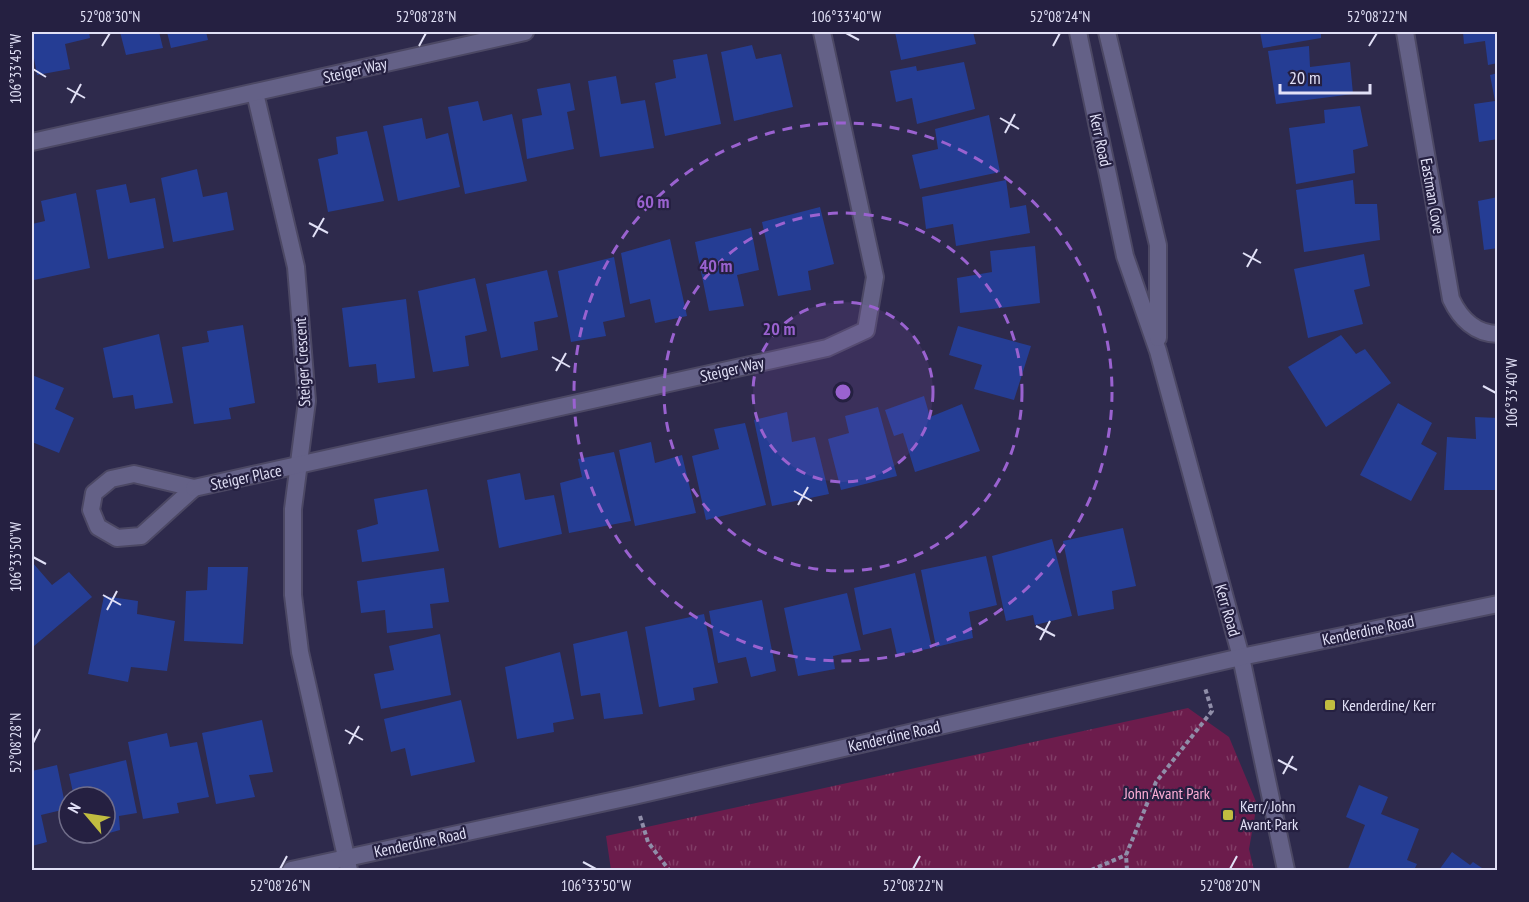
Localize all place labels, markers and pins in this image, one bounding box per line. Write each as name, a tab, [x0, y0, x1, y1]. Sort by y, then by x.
centre of rings	[833, 382, 853, 402]
place label: Kenderdine/ Kerr	[1342, 695, 1436, 715]
marker: Kenderdine/ Kerr	[1323, 698, 1337, 712]
place label: Kerr/ John Avant Park	[1240, 796, 1299, 834]
marker: Kerr/ John Avant Park	[1221, 808, 1235, 822]

